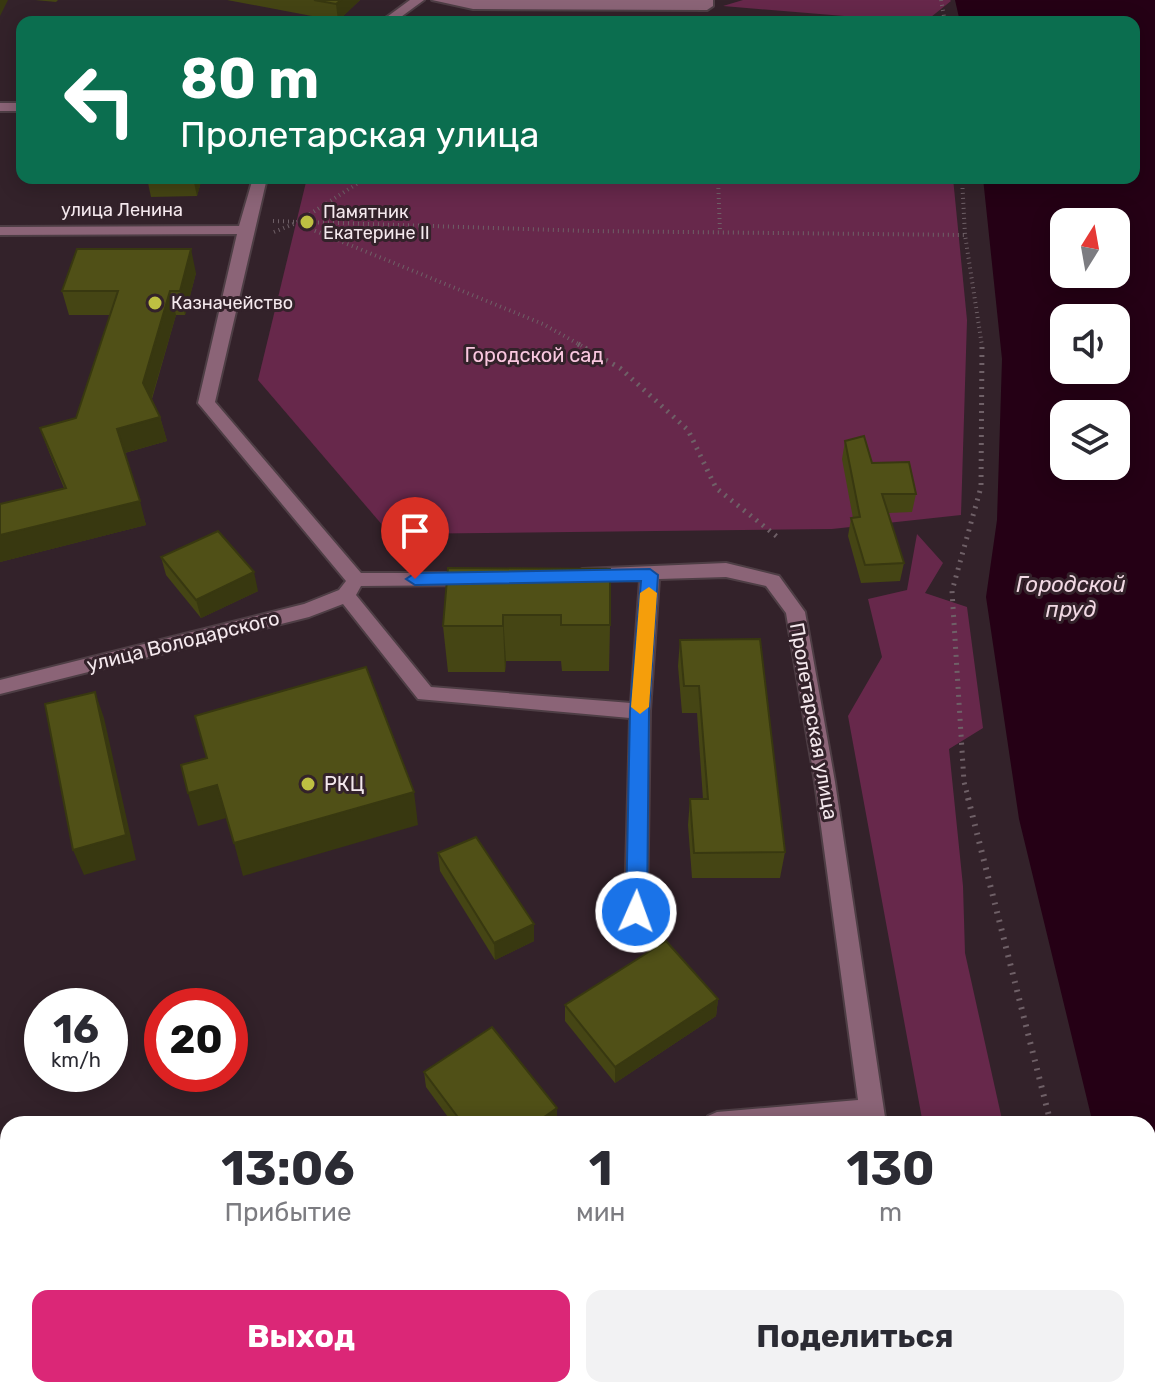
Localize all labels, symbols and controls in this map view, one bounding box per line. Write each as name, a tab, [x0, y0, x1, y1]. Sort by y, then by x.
text: 80 m	[180, 46, 319, 112]
icon: left	[48, 48, 152, 152]
text: Пролетарская улица	[180, 113, 539, 156]
street label: улица Ленина	[61, 199, 183, 221]
place label: Памятник Екатерине II	[323, 201, 430, 244]
north arrow	[1050, 208, 1130, 288]
map controls	[1050, 208, 1130, 480]
marker: Памятник Екатерине II	[298, 213, 316, 231]
place label: Казначейство	[171, 292, 293, 314]
marker: Казначейство	[146, 294, 164, 312]
button: sound	[1050, 304, 1130, 384]
park label: Городской сад	[465, 343, 603, 367]
button: layers	[1050, 400, 1130, 480]
pin	[381, 497, 449, 579]
icon: arrive	[393, 509, 437, 553]
water label: Городской пруд	[1016, 571, 1126, 623]
street label: улица Володарского	[84, 605, 282, 677]
street label: Пролетарская улица	[785, 621, 843, 821]
place label: РКЦ	[324, 772, 364, 796]
marker: РКЦ	[299, 775, 317, 793]
position arrow	[594, 870, 678, 954]
speed limit sign: 20	[144, 988, 248, 1092]
text: 16	[53, 1006, 99, 1053]
text: km/h	[51, 1048, 101, 1072]
text: 13:06	[221, 1140, 355, 1197]
text: 1	[589, 1140, 613, 1197]
text: 130	[847, 1140, 935, 1197]
text: Прибытие	[224, 1197, 352, 1228]
text: мин	[576, 1197, 625, 1228]
text: m	[879, 1197, 902, 1228]
button: Выход	[32, 1290, 570, 1382]
button: Поделиться	[586, 1290, 1124, 1382]

